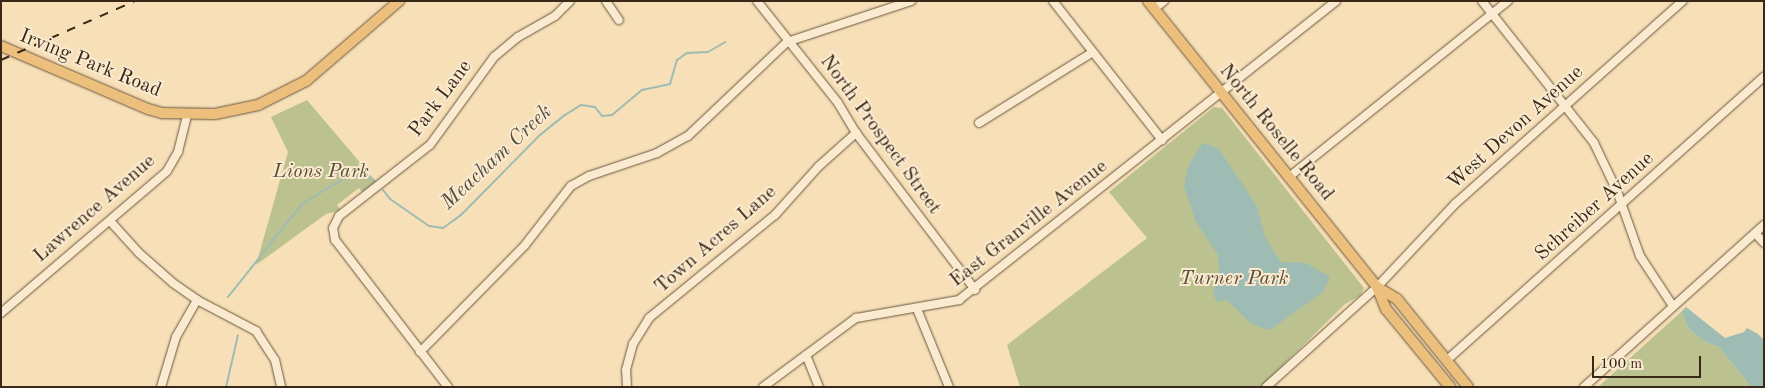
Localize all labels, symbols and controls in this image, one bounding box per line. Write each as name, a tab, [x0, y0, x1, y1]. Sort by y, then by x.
street label: Irving Park Road	[16, 25, 164, 103]
street label: North Prospect Street	[814, 51, 946, 219]
street label: Park Lane	[404, 56, 478, 142]
street label: North Roselle Road	[1213, 60, 1339, 206]
street label: West Devon Avenue	[1443, 61, 1589, 195]
water label: Meacham Creek	[436, 100, 558, 216]
street label: Schreiber Avenue	[1531, 147, 1659, 267]
street label: Lawrence Avenue	[29, 150, 161, 268]
street label: East Granville Avenue	[945, 155, 1113, 293]
park label: Lions Park	[273, 160, 369, 184]
street label: Town Acres Lane	[650, 181, 782, 299]
park label: Turner Park	[1180, 267, 1288, 291]
scale bar	[1595, 346, 1704, 378]
text: 100 m	[1600, 357, 1642, 372]

